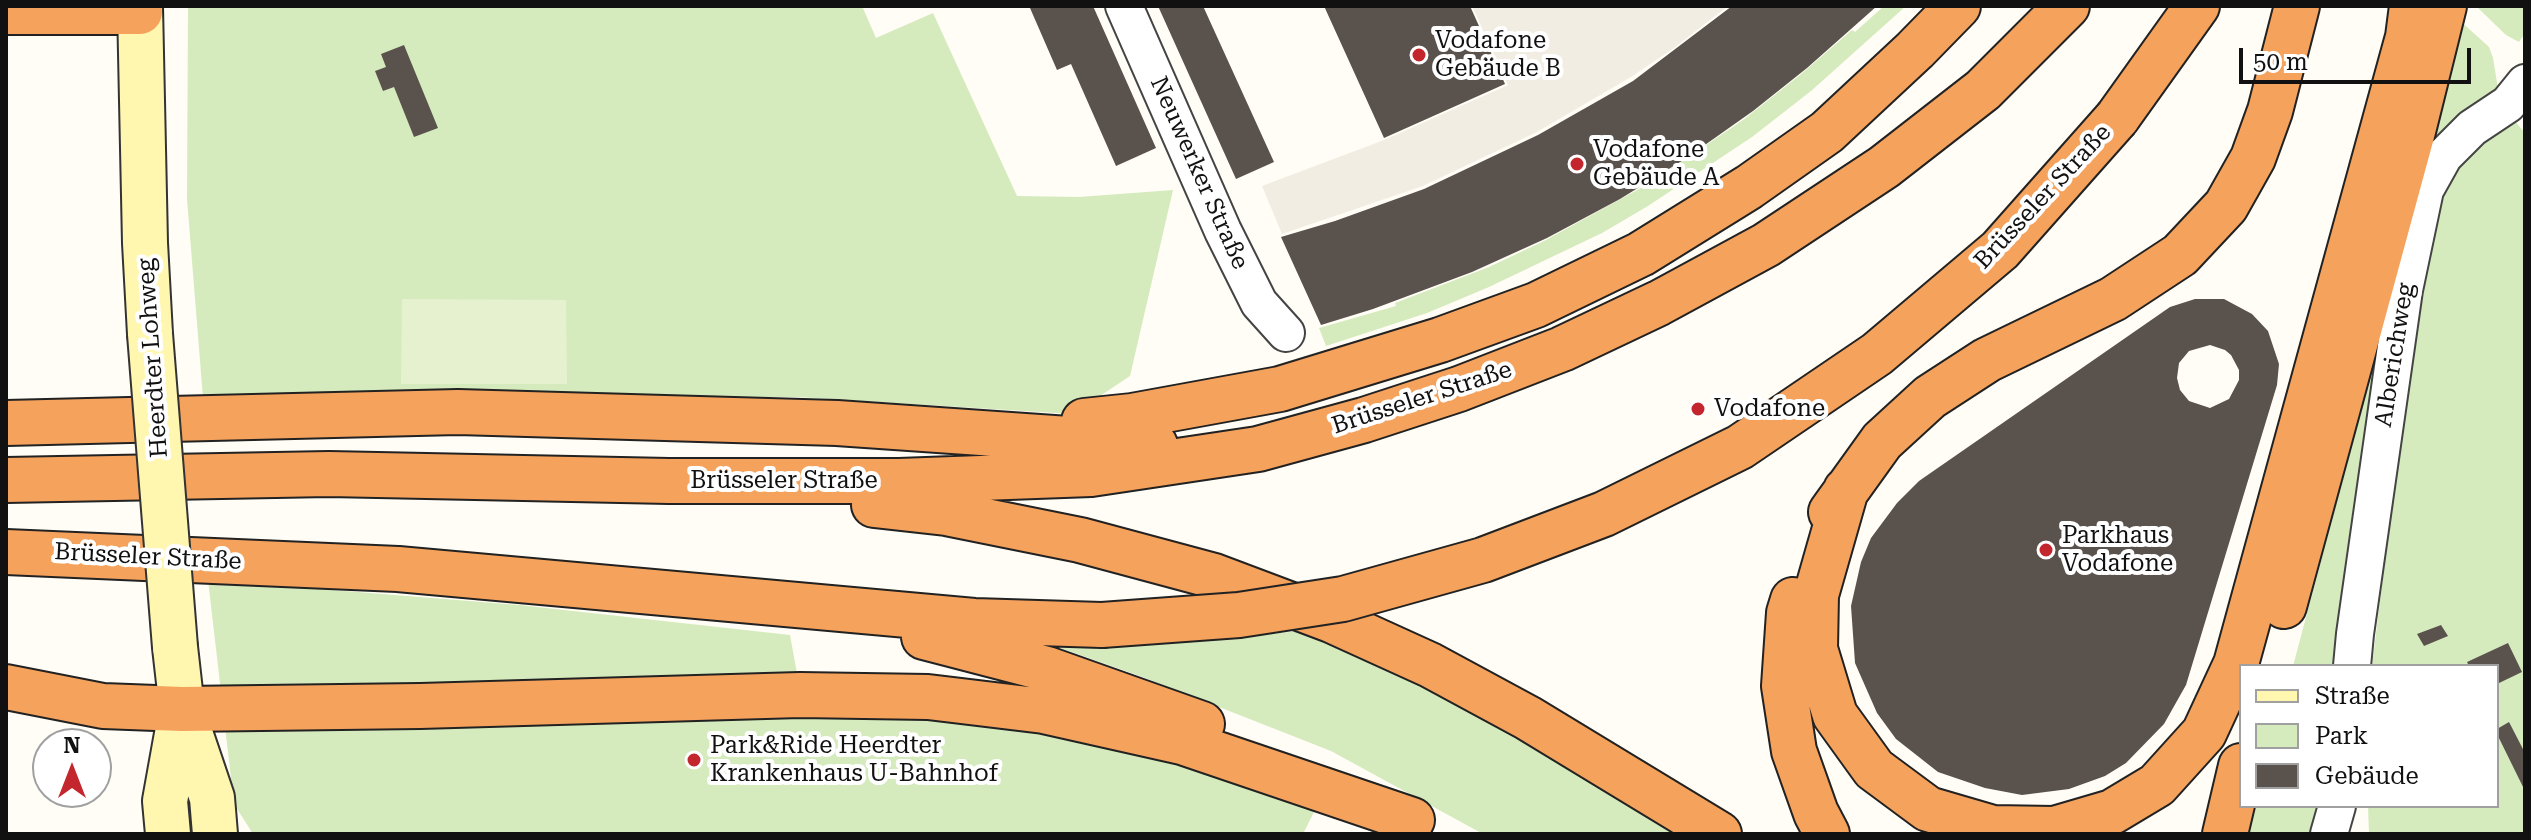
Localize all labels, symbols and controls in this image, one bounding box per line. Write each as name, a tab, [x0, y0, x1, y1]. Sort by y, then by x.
place label: Vodafone Gebäude B	[1435, 27, 1561, 83]
scale bar	[2243, 32, 2475, 82]
marker: Vodafone Gebäude B	[1410, 46, 1428, 64]
text: 50 m	[2253, 48, 2308, 76]
street label: Neuwerker Straße	[1144, 72, 1254, 274]
street label: Brüsseler Straße	[1969, 119, 2117, 275]
place label: Vodafone Gebäude A	[1593, 136, 1720, 192]
marker: Vodafone Gebäude A	[1568, 155, 1586, 173]
street label: Heerdter Lohweg	[132, 257, 174, 459]
street label: Alberichweg	[2369, 281, 2421, 429]
street label: Brüsseler Straße	[1328, 355, 1516, 441]
place label: Vodafone	[1714, 395, 1825, 423]
marker: Vodafone	[1689, 400, 1707, 418]
street label: Brüsseler Straße	[690, 467, 878, 495]
place label: Parkhaus Vodafone	[2062, 522, 2173, 578]
street label: Brüsseler Straße	[54, 538, 242, 576]
marker: Parkhaus Vodafone	[2037, 541, 2055, 559]
legend	[2239, 664, 2499, 808]
text: Straße	[2315, 682, 2390, 710]
text: Park	[2315, 722, 2368, 750]
north arrow	[32, 728, 112, 808]
place label: Park&Ride Heerdter Krankenhaus U-Bahnhof	[710, 732, 998, 788]
text: N	[64, 733, 80, 758]
marker: Park&Ride Heerdter Krankenhaus U-Bahnhof	[685, 751, 703, 769]
text: Gebäude	[2315, 762, 2419, 790]

